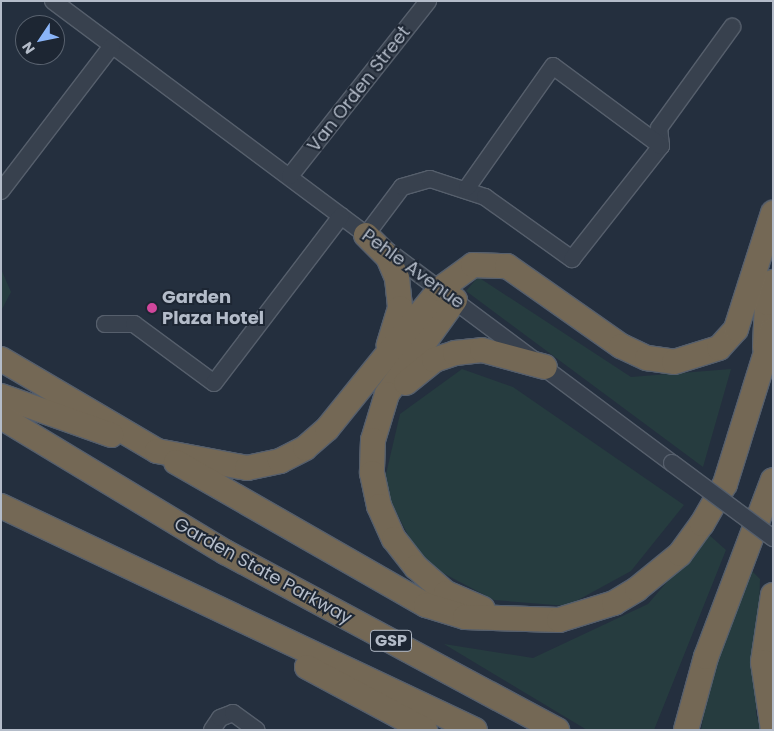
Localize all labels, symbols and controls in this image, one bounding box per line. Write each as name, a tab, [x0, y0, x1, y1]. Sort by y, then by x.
north arrow	[15, 15, 65, 65]
street label: Van Orden Street	[303, 22, 415, 156]
text: N	[17, 38, 40, 58]
street label: Pehle Avenue	[358, 225, 468, 313]
place label: Garden Plaza Hotel	[162, 287, 264, 330]
marker: Garden Plaza Hotel	[146, 302, 158, 314]
street label: Garden State Parkway	[170, 513, 356, 629]
road number: GSP	[370, 627, 412, 654]

